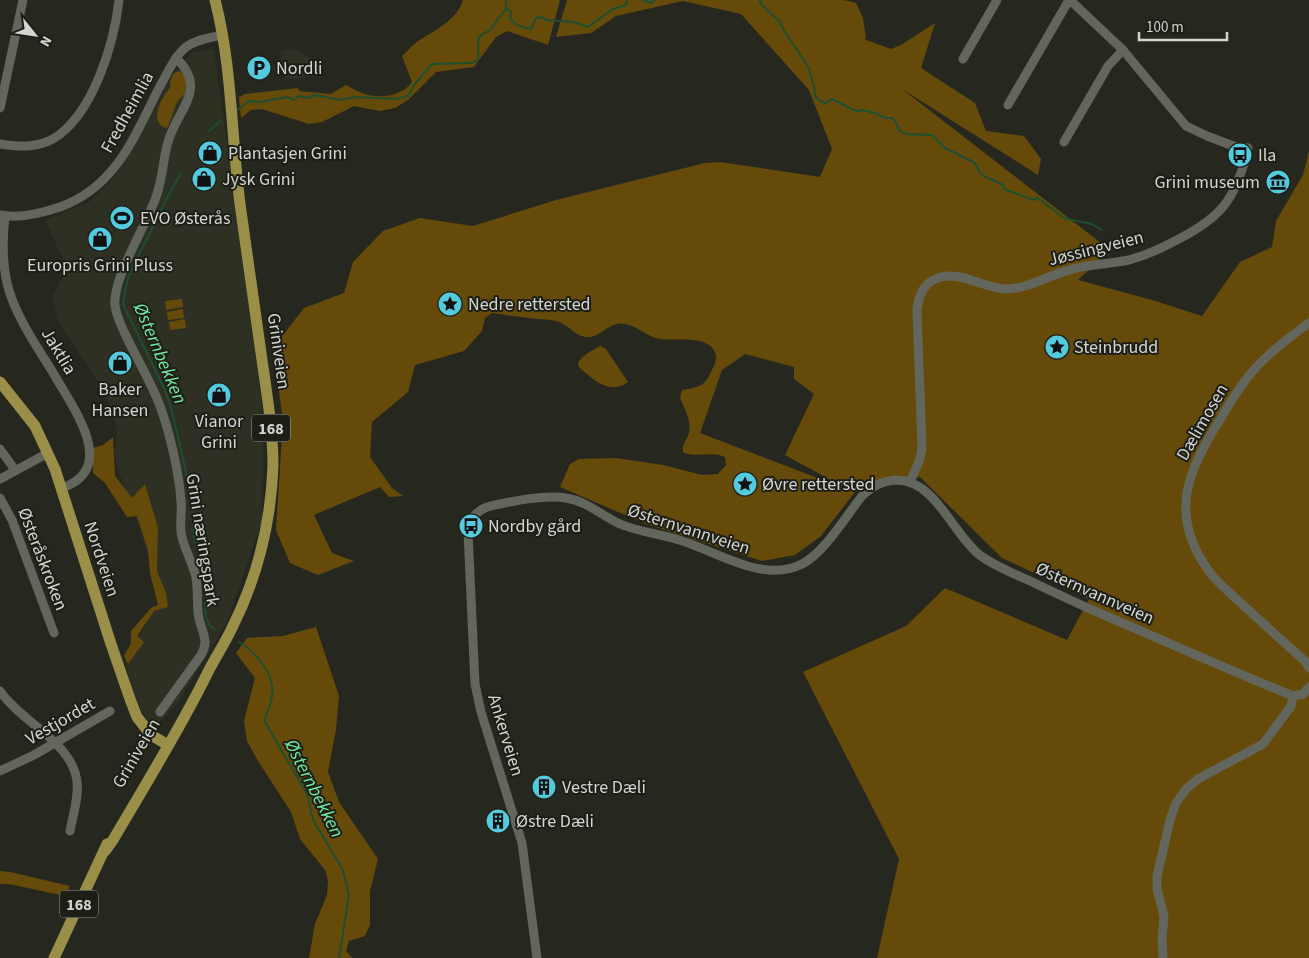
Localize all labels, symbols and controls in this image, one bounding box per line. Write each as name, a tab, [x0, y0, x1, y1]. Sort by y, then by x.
north arrow	[10, 10, 60, 60]
scale bar	[1139, 10, 1226, 42]
text: 100 m	[1146, 17, 1184, 38]
text: N	[34, 32, 56, 50]
parking icon: Nordli	[246, 55, 272, 81]
place label: Nordli	[276, 56, 322, 81]
street label: Fredheimlia	[95, 67, 160, 158]
shop icon: Plantasjen Grini	[197, 140, 223, 166]
place label: Plantasjen Grini	[228, 141, 347, 166]
bus stop icon: Ila	[1227, 142, 1253, 168]
place label: Ila	[1258, 143, 1276, 168]
shop icon: Jysk Grini	[191, 166, 217, 192]
place label: Jysk Grini	[222, 167, 295, 192]
museum icon: Grini museum	[1265, 169, 1291, 195]
place label: Grini museum	[1154, 170, 1260, 195]
sports icon: EVO Østerås	[109, 205, 135, 231]
place label: EVO Østerås	[140, 206, 230, 231]
street label: Jøssingveien	[1046, 225, 1146, 272]
shop icon: Europris Grini Pluss	[87, 226, 113, 252]
place label: Europris Grini Pluss	[27, 253, 173, 278]
place icon: Nedre rettersted	[437, 291, 463, 317]
place label: Nedre rettersted	[468, 292, 591, 317]
water label: Østernbekken	[126, 298, 193, 408]
street label: Griniveien	[261, 311, 296, 391]
street label: Jaktlia	[35, 323, 82, 379]
place icon: Steinbrudd	[1044, 334, 1070, 360]
place label: Steinbrudd	[1074, 335, 1158, 360]
shop icon: Baker Hansen	[107, 350, 133, 376]
place label: Baker Hansen	[92, 377, 148, 423]
street label: Dælimosen	[1170, 379, 1235, 465]
shop icon: Vianor Grini	[206, 382, 232, 408]
place label: Vianor Grini	[195, 409, 244, 455]
road number: 168	[252, 414, 290, 442]
place icon: Øvre rettersted	[732, 471, 758, 497]
street label: Grini næringspark	[180, 472, 225, 609]
place label: Øvre rettersted	[762, 472, 874, 497]
street label: Østernvannveien	[624, 498, 753, 561]
street label: Østeråskroken	[11, 504, 74, 614]
bus stop icon: Nordby gård	[458, 513, 484, 539]
place label: Nordby gård	[488, 514, 581, 539]
street label: Nordveien	[78, 518, 125, 600]
street label: Østernvannveien	[1032, 556, 1158, 631]
street label: Ankerveien	[481, 691, 530, 779]
street label: Vestjordet	[21, 692, 100, 751]
street label: Griniveien	[106, 714, 166, 793]
water label: Østernbekken	[277, 734, 350, 843]
building icon: Vestre Dæli	[531, 774, 557, 800]
place label: Vestre Dæli	[562, 775, 646, 800]
building icon: Østre Dæli	[485, 808, 511, 834]
place label: Østre Dæli	[516, 809, 594, 834]
road number: 168	[60, 891, 98, 918]

